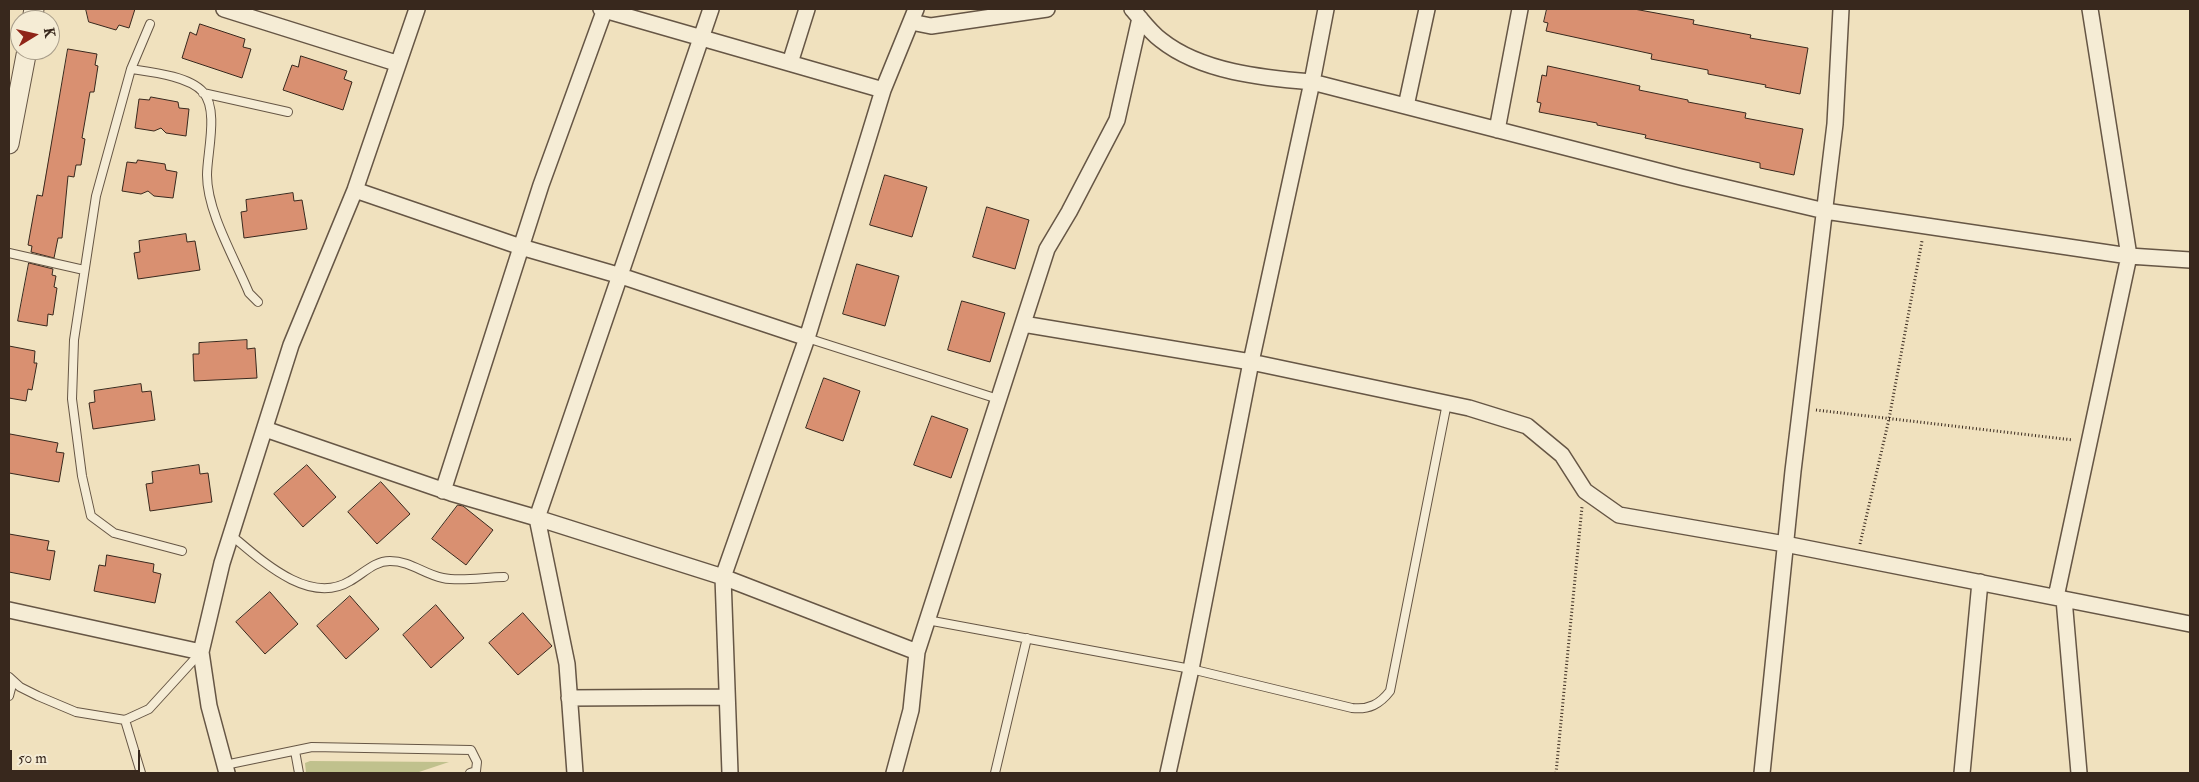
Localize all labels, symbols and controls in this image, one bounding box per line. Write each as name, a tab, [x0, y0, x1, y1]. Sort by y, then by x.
north arrow	[10, 10, 60, 60]
text: K	[40, 27, 58, 39]
scale bar	[12, 740, 142, 772]
text: 50 m	[18, 749, 47, 768]

